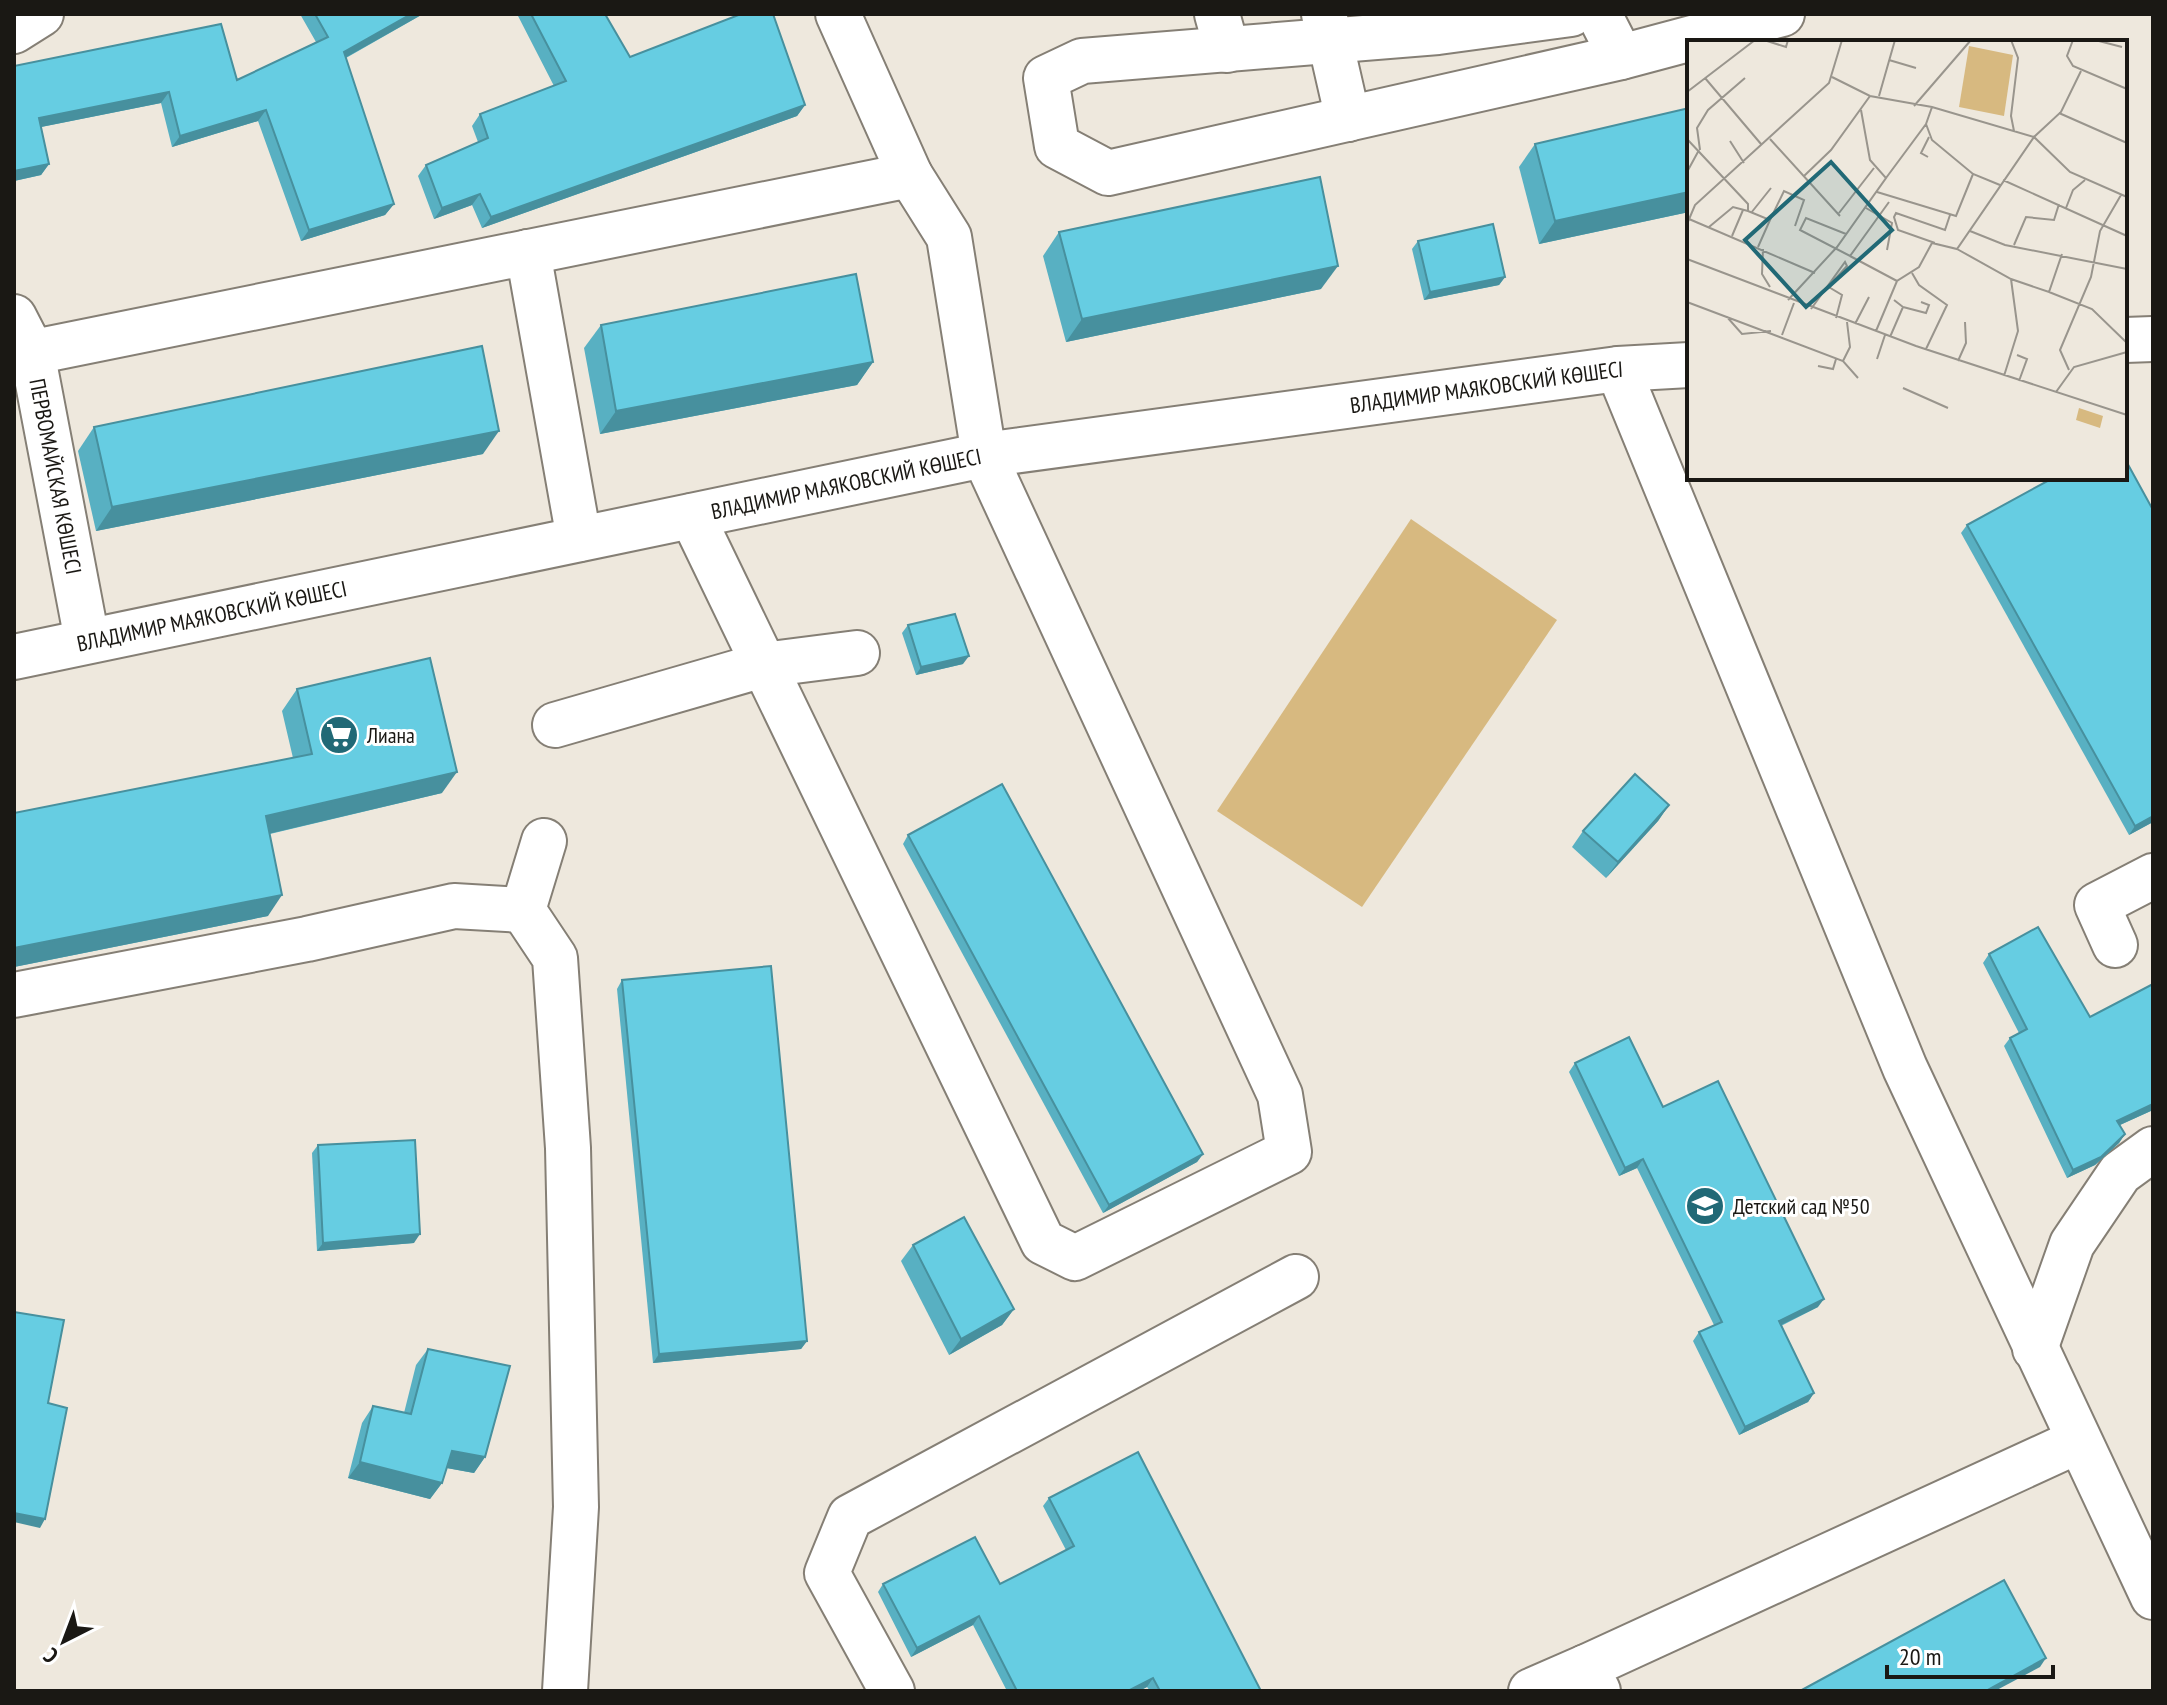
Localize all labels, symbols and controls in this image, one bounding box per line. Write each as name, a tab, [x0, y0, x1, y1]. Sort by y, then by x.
inset map	[1687, 40, 2127, 480]
street label: ВЛАДИМИР МАЯКОВСКИЙ КӨШЕСІ	[1348, 355, 1624, 419]
street label: ПЕРВОМАЙСКАЯ КӨШЕСІ	[23, 376, 88, 577]
street label: ВЛАДИМИР МАЯКОВСКИЙ КӨШЕСІ	[709, 442, 984, 525]
street label: ВЛАДИМИР МАЯКОВСКИЙ КӨШЕСІ	[74, 574, 349, 658]
supermarket icon: Лиана	[318, 714, 360, 756]
place label: Лиана	[366, 721, 415, 749]
school or university icon: Детский сад №50	[1684, 1185, 1726, 1227]
place label: Детский сад №50	[1733, 1192, 1870, 1220]
north arrow	[24, 1601, 104, 1681]
scale bar	[1887, 1629, 2053, 1679]
text: 20 m	[1899, 1641, 1941, 1672]
text: С	[38, 1642, 64, 1670]

